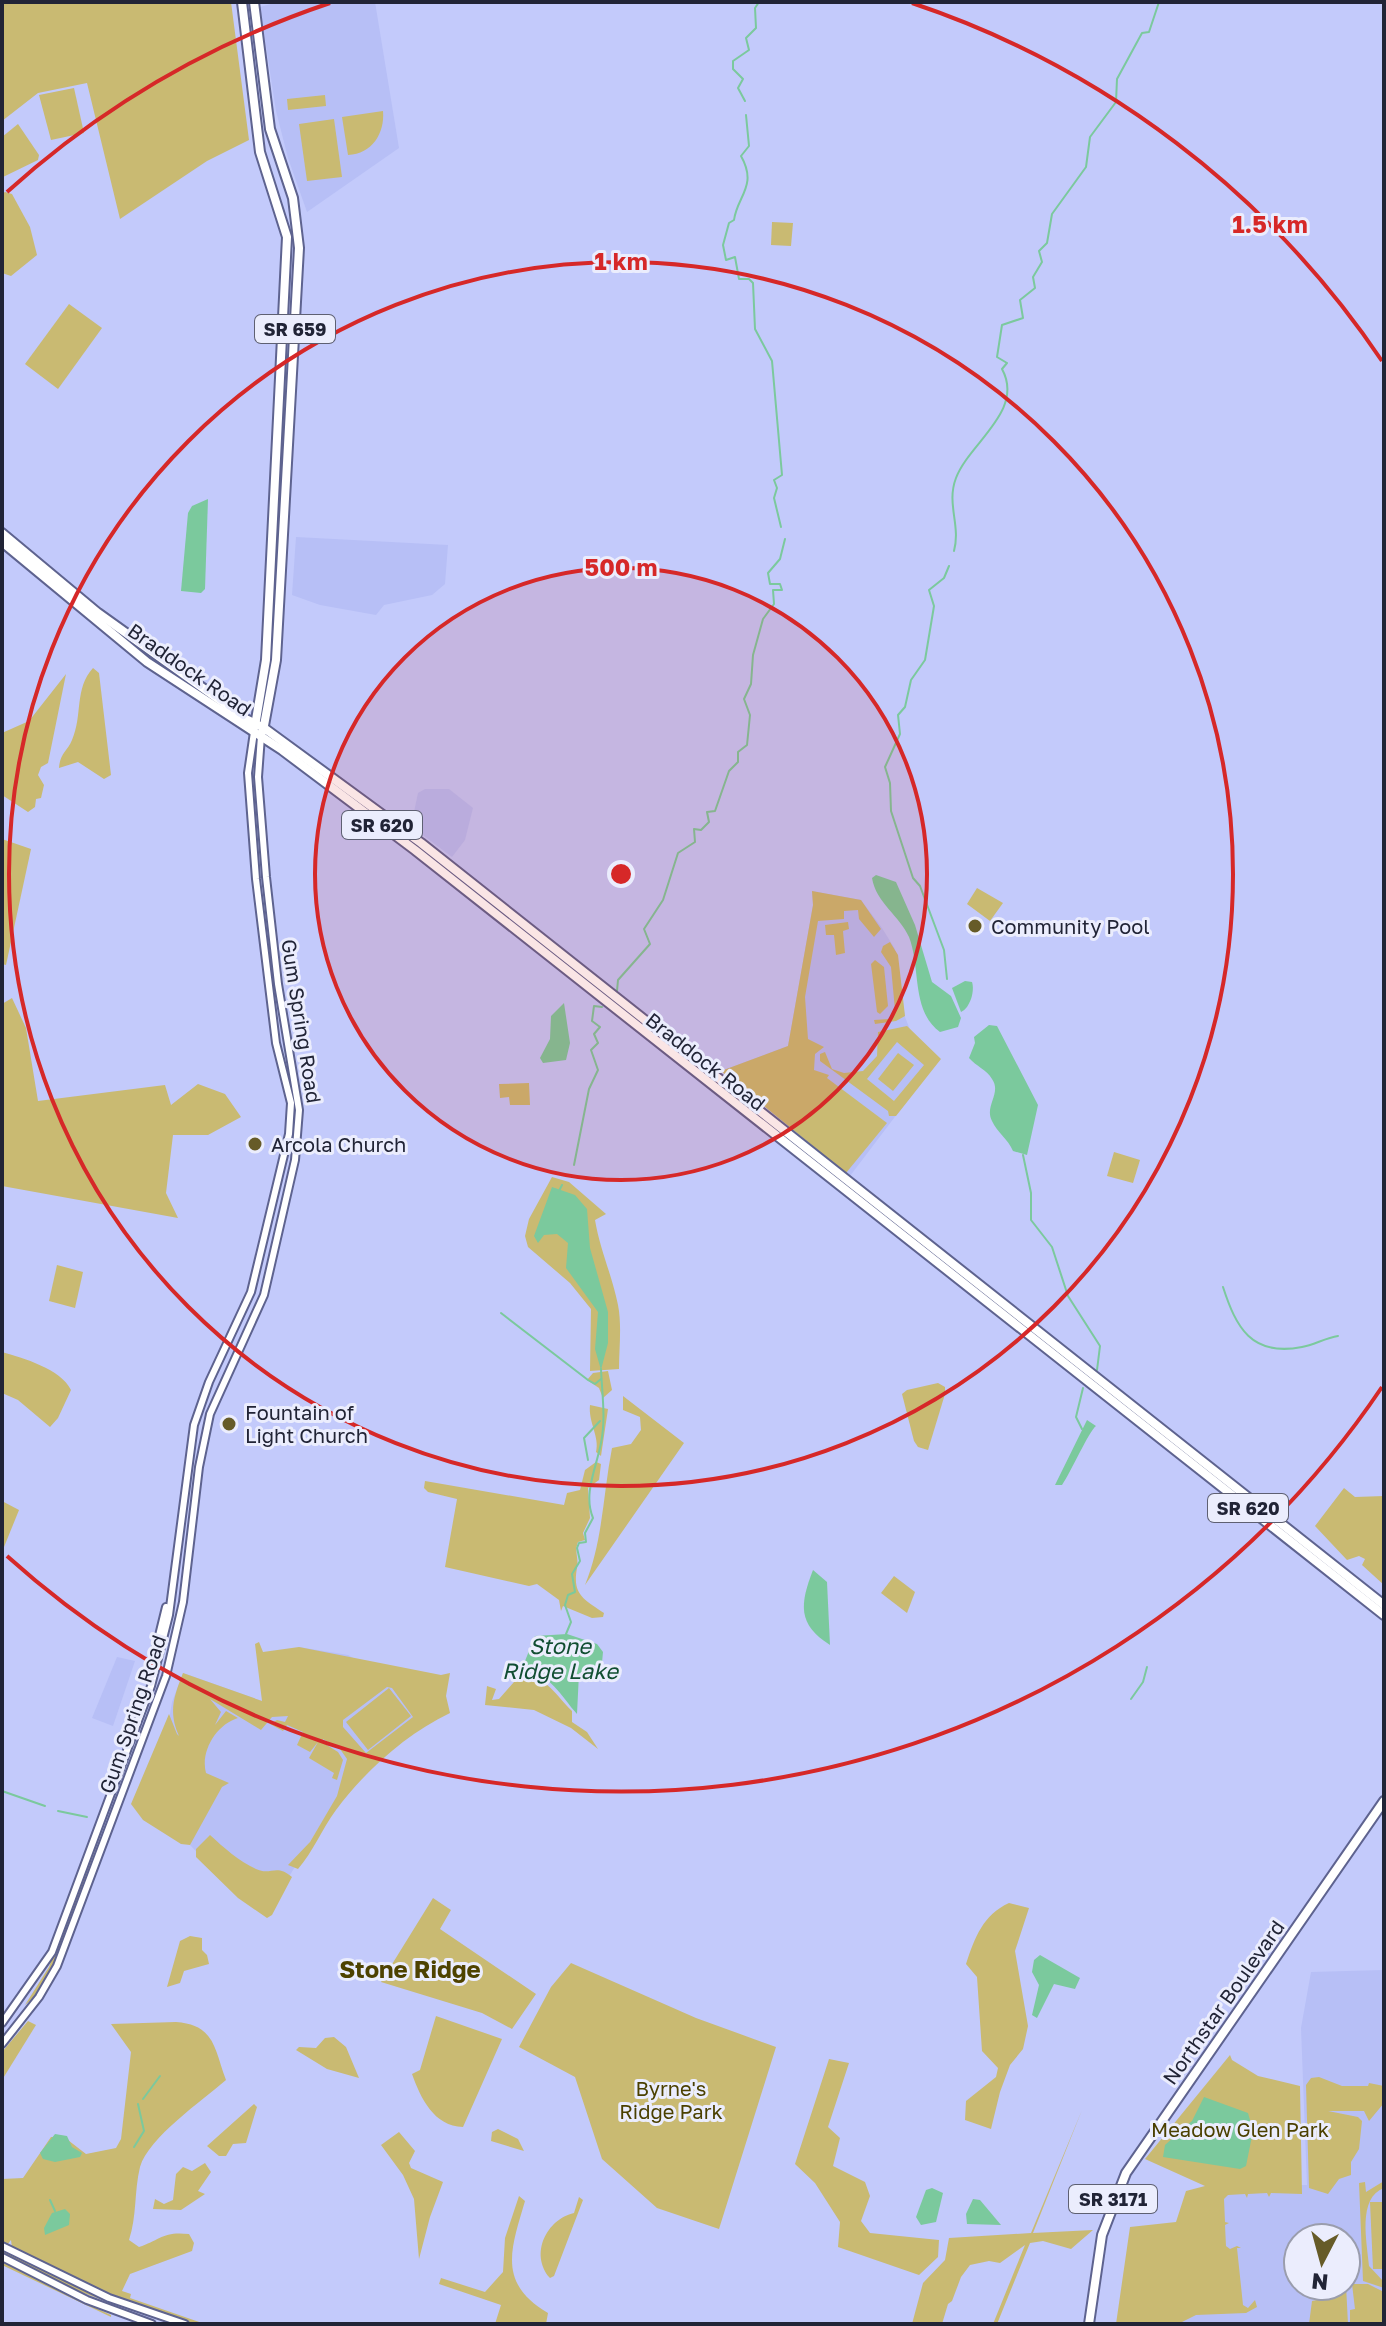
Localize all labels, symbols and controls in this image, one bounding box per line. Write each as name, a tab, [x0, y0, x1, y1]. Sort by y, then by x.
text: 1.5 km	[1232, 209, 1308, 238]
text: 1 km	[594, 246, 648, 275]
road number: SR 659	[255, 315, 335, 343]
text: 500 m	[585, 552, 657, 581]
street label: Braddock Road	[124, 618, 256, 720]
road number: SR 620	[342, 811, 422, 839]
centre of rings	[607, 860, 635, 888]
place label: Community Pool	[991, 914, 1150, 938]
marker: Community Pool	[966, 917, 984, 935]
street label: Gum Spring Road	[277, 937, 327, 1105]
street label: Braddock Road	[641, 1007, 771, 1115]
place label: Arcola Church	[271, 1132, 406, 1156]
marker: Arcola Church	[246, 1135, 264, 1153]
place label: Fountain of Light Church	[245, 1400, 368, 1447]
marker: Fountain of Light Church	[220, 1415, 238, 1433]
road number: SR 620	[1208, 1494, 1288, 1522]
street label: Gum Spring Road	[94, 1632, 170, 1796]
water label: Stone Ridge Lake	[502, 1632, 620, 1684]
street label: Northstar Boulevard	[1157, 1915, 1289, 2089]
district label: Stone Ridge	[339, 1954, 481, 1983]
park label: Byrne's Ridge Park	[619, 2076, 723, 2123]
park label: Meadow Glen Park	[1151, 2117, 1329, 2141]
road number: SR 3171	[1069, 2185, 1157, 2213]
north arrow	[1282, 2222, 1362, 2302]
text: N	[1310, 2268, 1330, 2297]

